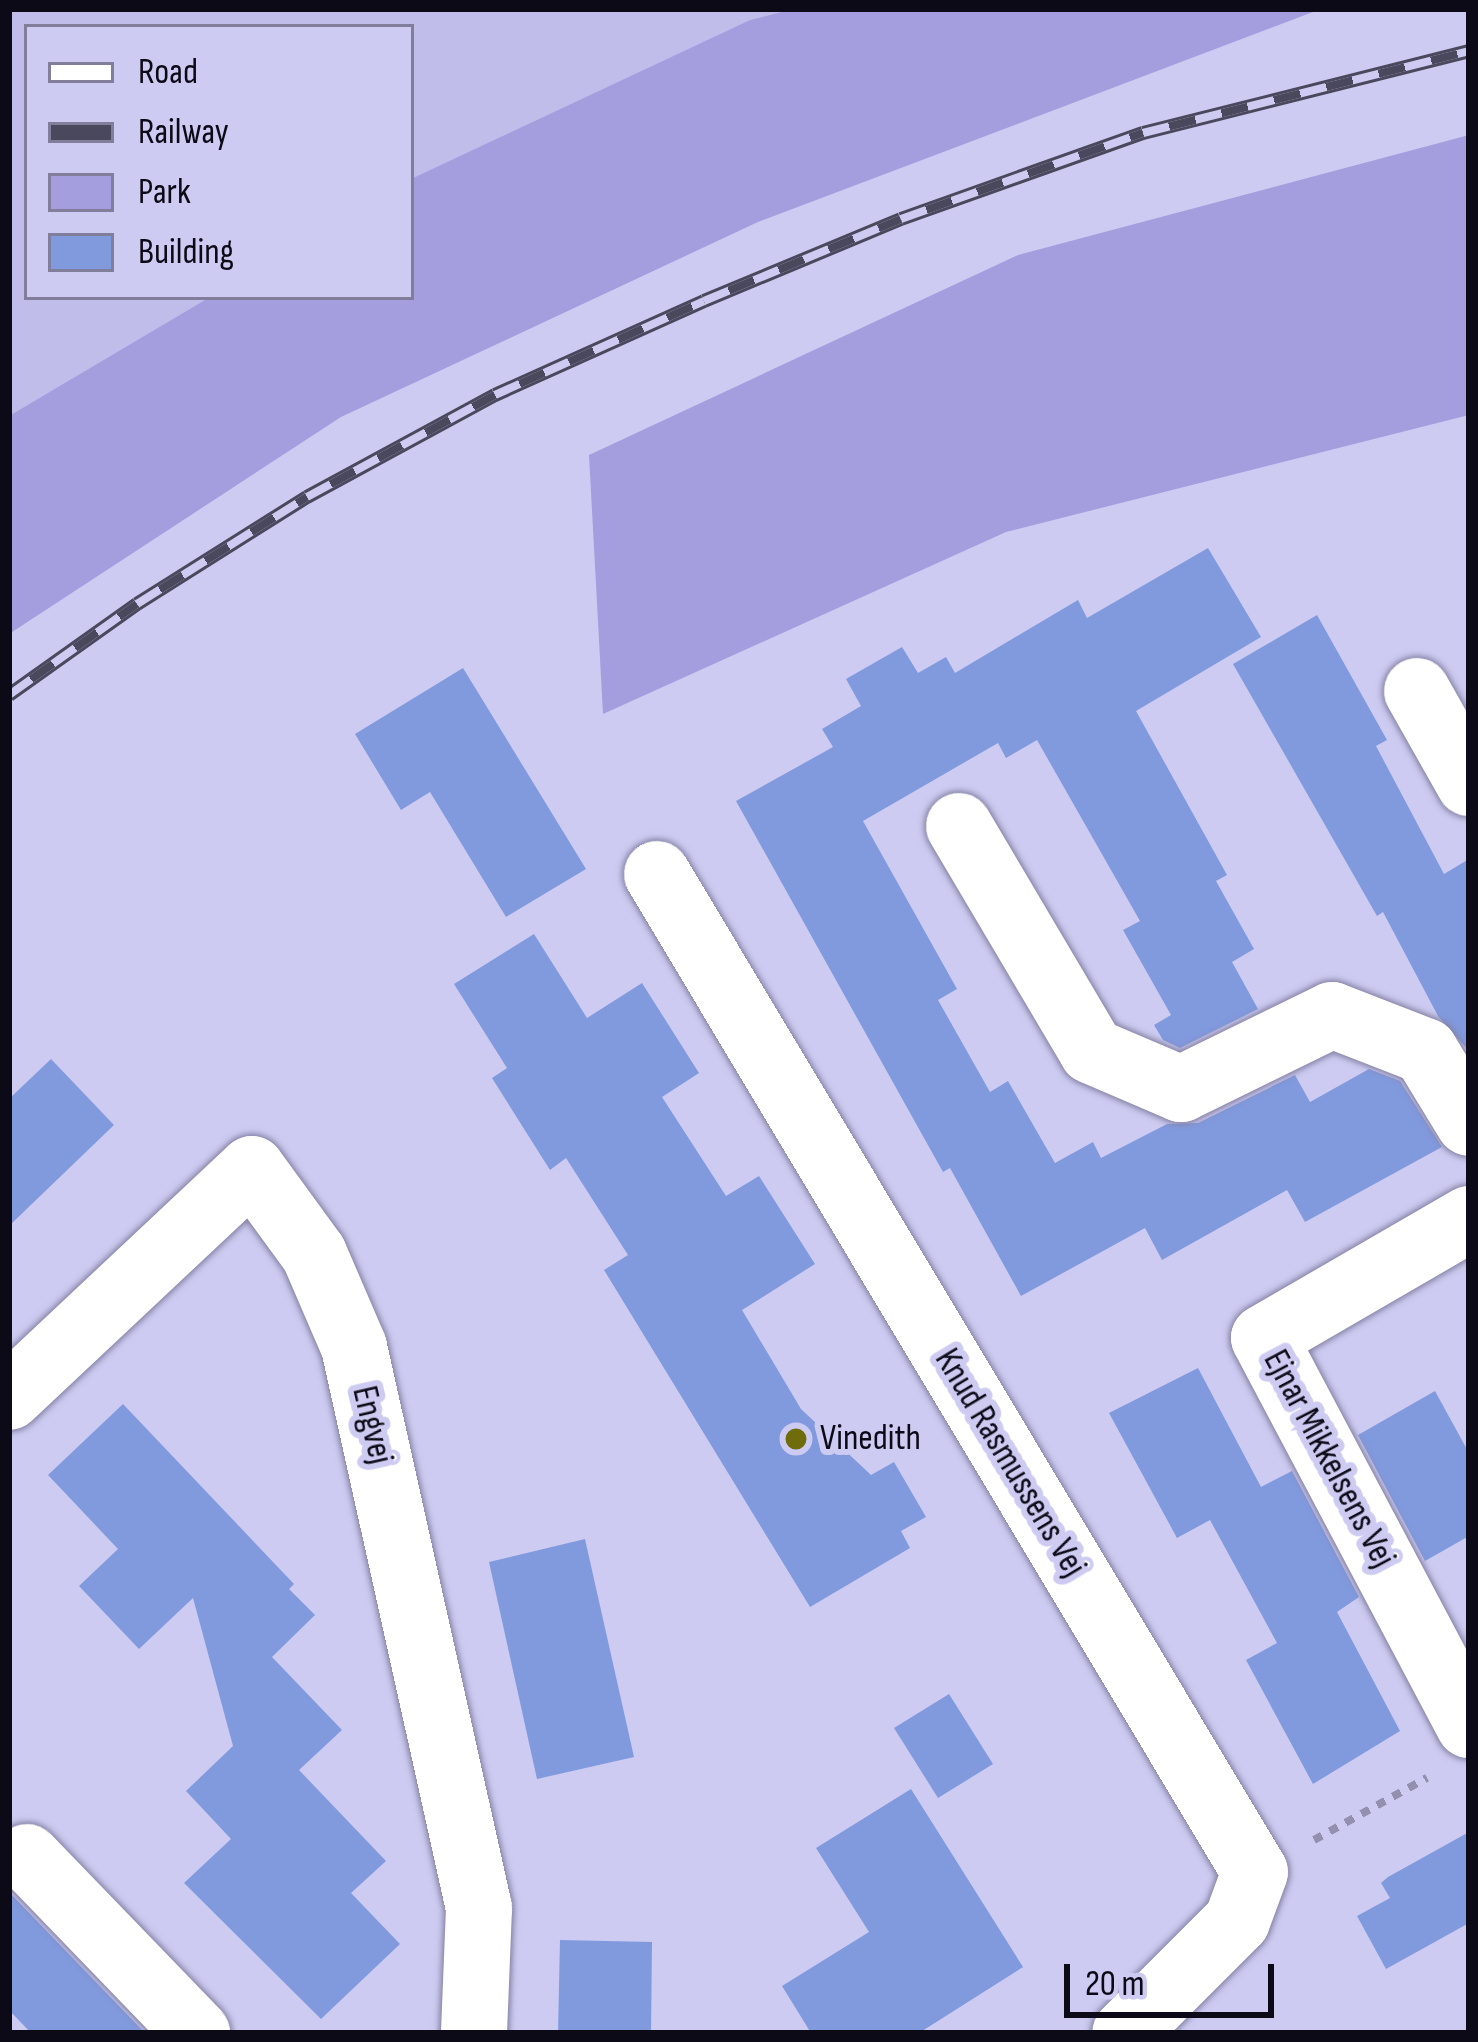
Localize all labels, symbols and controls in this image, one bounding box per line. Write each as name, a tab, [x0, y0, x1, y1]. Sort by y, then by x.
legend	[24, 24, 414, 300]
text: Road	[138, 51, 198, 94]
text: Railway	[138, 111, 229, 154]
text: Park	[138, 171, 191, 214]
text: Building	[138, 231, 234, 274]
street label: Knud Rasmussens Vej	[925, 1341, 1095, 1585]
street label: Ejnar Mikkelsens Vej	[1254, 1343, 1404, 1575]
street label: Engvej	[342, 1382, 402, 1468]
place label: Vinedith	[820, 1417, 921, 1461]
marker: Vinedith	[783, 1426, 809, 1452]
scale bar	[1070, 1940, 1280, 2014]
text: 20 m	[1085, 1963, 1145, 2006]

